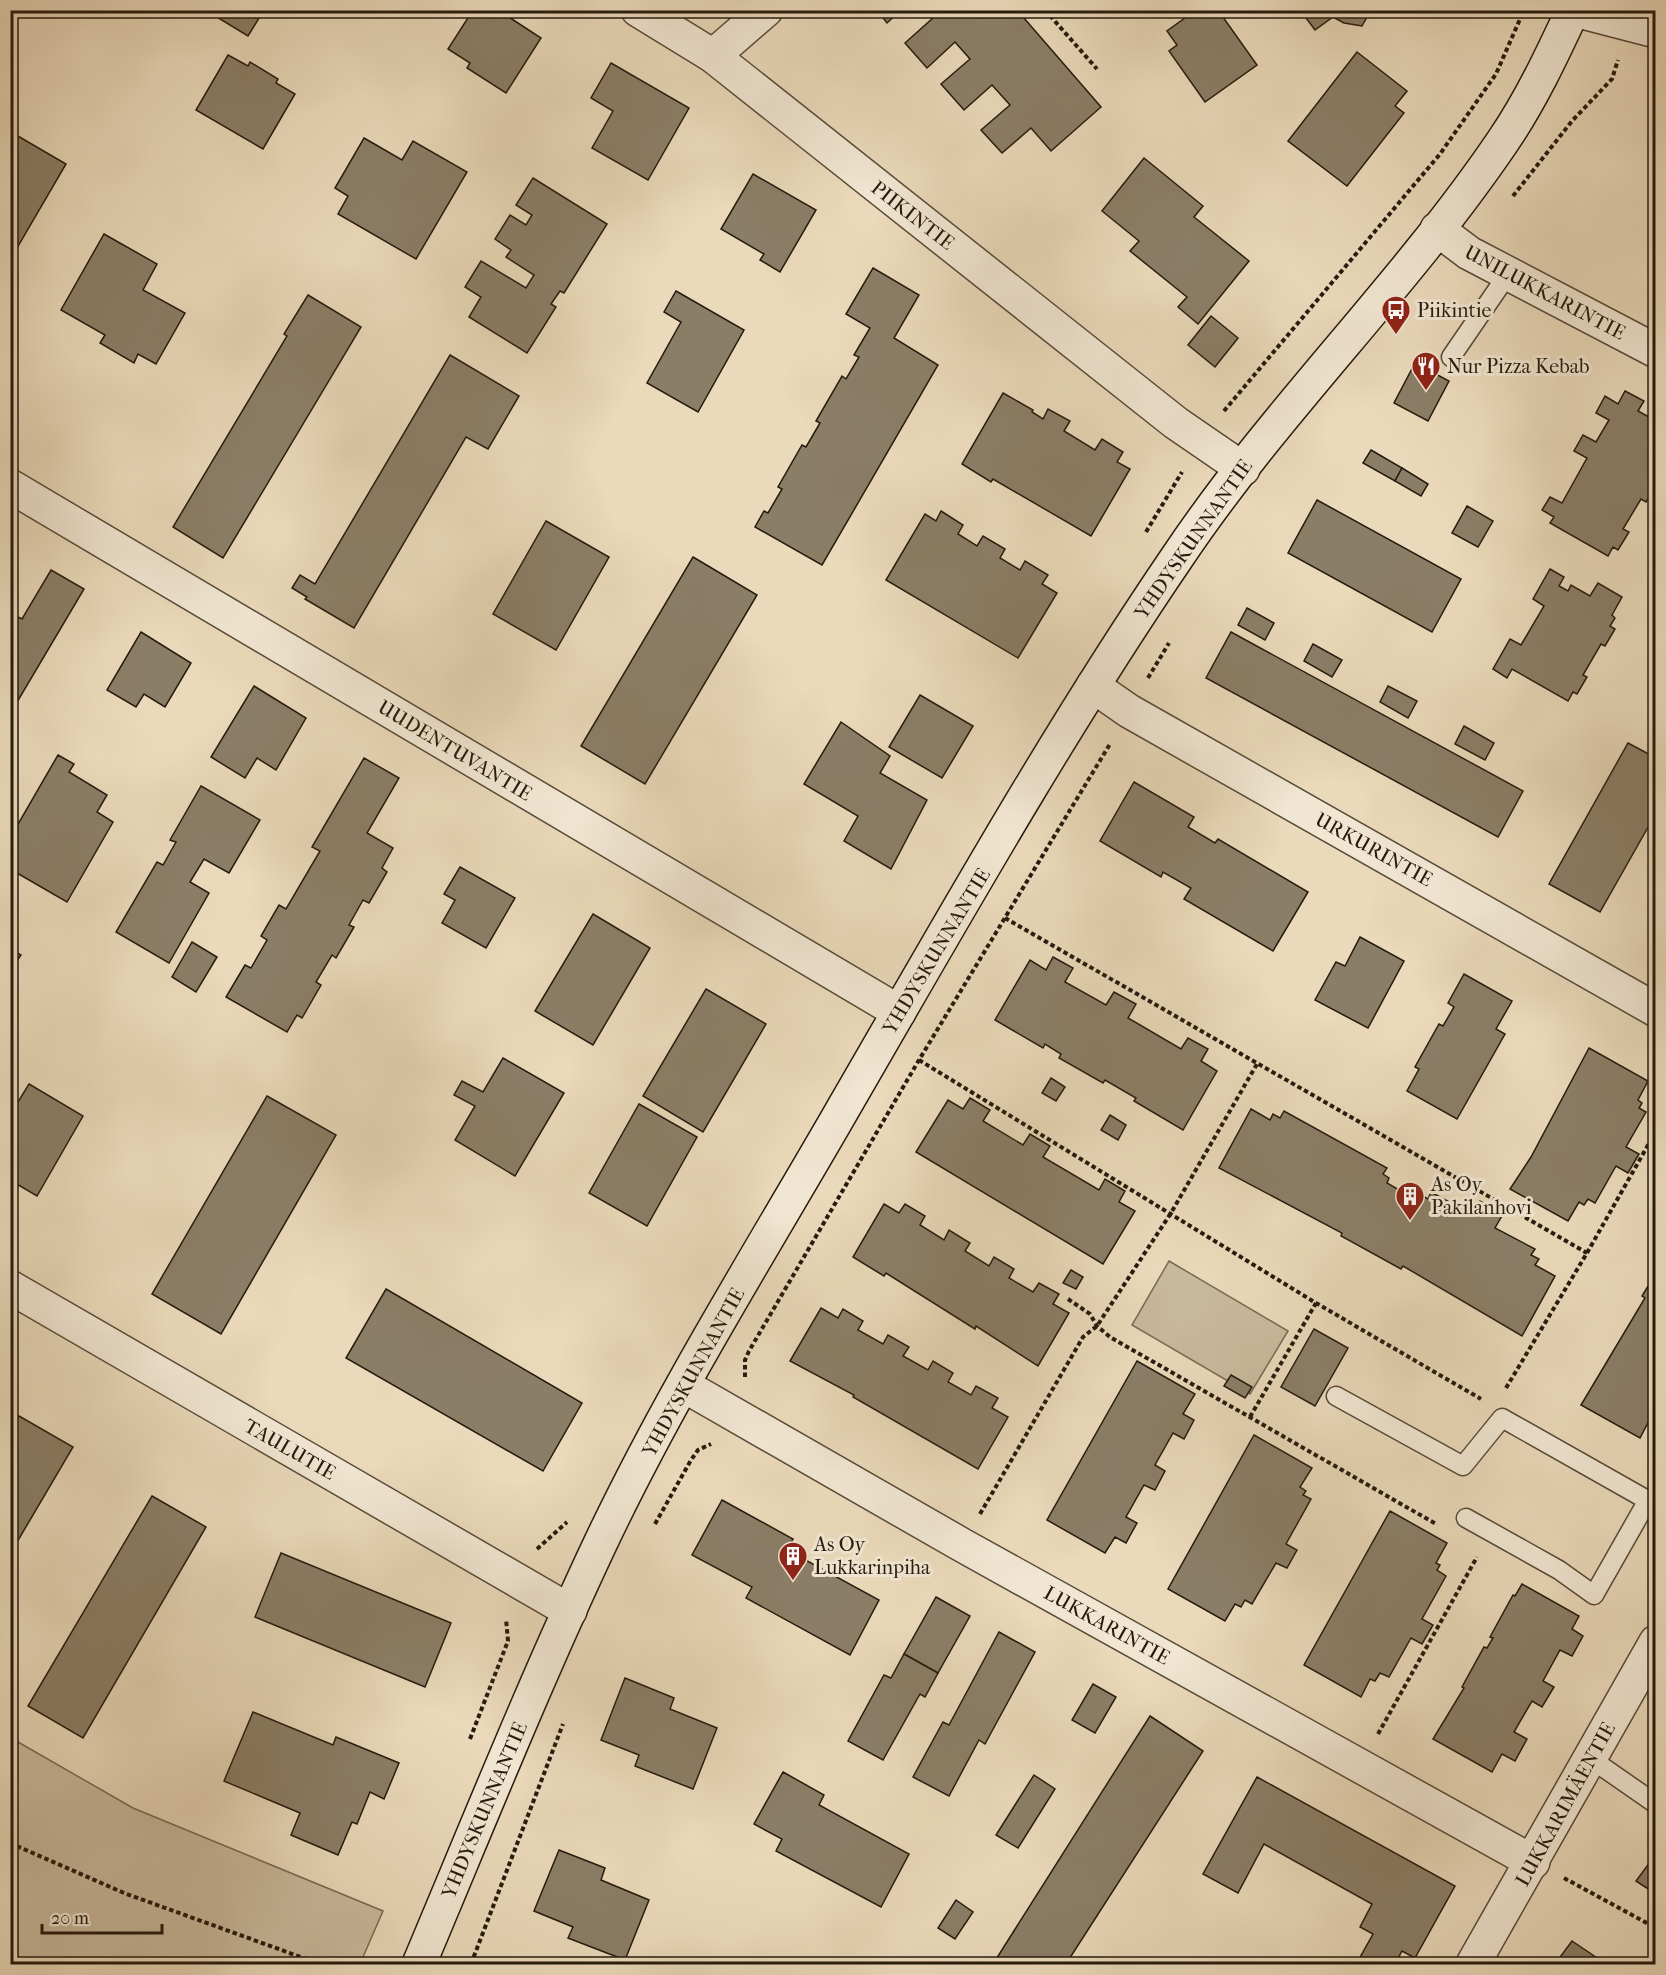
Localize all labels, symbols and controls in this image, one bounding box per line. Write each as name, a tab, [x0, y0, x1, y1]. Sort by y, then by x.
street label: PIIKINTIE	[867, 176, 959, 255]
street label: UNILUKKARINTIE	[1460, 240, 1629, 345]
bus stop icon: Piikintie	[1380, 294, 1412, 336]
place label: Piikintie	[1417, 299, 1491, 322]
restaurant icon: Nur Pizza Kebab	[1410, 350, 1442, 392]
place label: Nur Pizza Kebab	[1447, 355, 1589, 378]
street label: YHDYSKUNNANTIE	[1129, 455, 1257, 624]
street label: UUDENTUVANTIE	[374, 695, 536, 805]
street label: URKURINTIE	[1311, 808, 1436, 891]
street label: YHDYSKUNNANTIE	[877, 864, 995, 1039]
place label: As Oy Pakilanhovi	[1430, 1173, 1532, 1219]
building icon: As Oy Pakilanhovi	[1394, 1180, 1426, 1222]
street label: YHDYSKUNNANTIE	[637, 1284, 749, 1462]
street label: TAULUTIE	[240, 1414, 339, 1485]
place label: As Oy Lukkarinpiha	[813, 1533, 931, 1579]
building icon: As Oy Lukkarinpiha	[777, 1540, 809, 1582]
street label: LUKKARINTIE	[1040, 1581, 1174, 1670]
street label: LUKKARIMÄENTIE	[1510, 1718, 1620, 1890]
street label: YHDYSKUNNANTIE	[436, 1719, 532, 1903]
scale bar	[42, 1897, 162, 1935]
text: 20 m	[51, 1908, 89, 1929]

